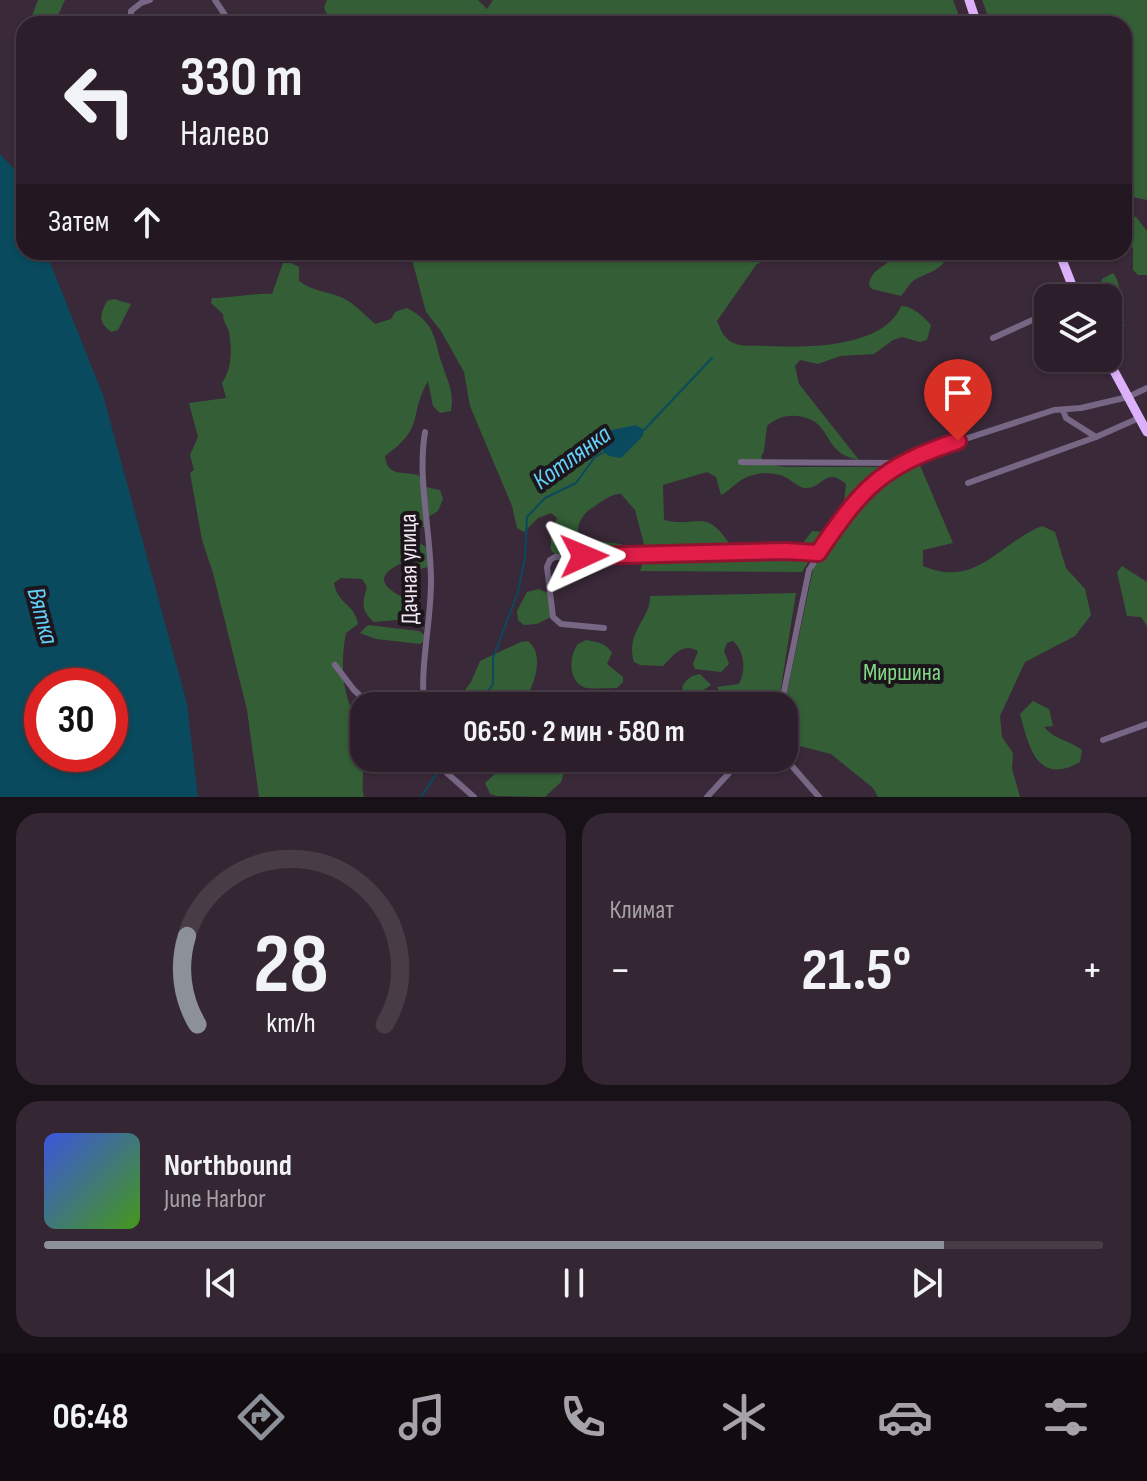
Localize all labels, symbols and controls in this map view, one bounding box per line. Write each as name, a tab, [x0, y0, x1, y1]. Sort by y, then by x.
text: 330 m	[180, 45, 303, 112]
icon: left	[48, 48, 152, 152]
text: Налево	[180, 113, 270, 156]
icon: ahead	[125, 200, 169, 244]
text: Затем	[48, 204, 109, 240]
map controls	[1034, 284, 1122, 372]
button: layers	[1034, 284, 1122, 372]
pin	[924, 359, 992, 441]
icon: arrive	[936, 371, 980, 415]
water label: Котлянка	[527, 419, 617, 497]
street label: Дачная улица	[394, 513, 424, 625]
position arrow	[542, 514, 626, 598]
water label: Вятка	[20, 584, 65, 648]
park label: Миршина	[863, 658, 941, 687]
speed limit sign: 30	[24, 668, 128, 772]
text: 06:50 · 2 мин · 580 m	[463, 714, 685, 750]
text: Климат	[610, 895, 674, 926]
text: 28	[253, 916, 329, 1016]
text: 21.5°	[801, 935, 911, 1007]
text: −	[610, 944, 631, 997]
text: +	[1081, 944, 1103, 997]
text: km/h	[266, 1006, 315, 1041]
text: Northbound	[164, 1148, 292, 1184]
text: June Harbor	[164, 1184, 266, 1215]
icon: previous	[199, 1261, 243, 1305]
icon: pause	[552, 1261, 596, 1305]
icon: next	[905, 1261, 949, 1305]
icon: directions	[233, 1389, 289, 1445]
icon: music	[394, 1389, 450, 1445]
icon: phone	[555, 1389, 611, 1445]
icon: climate	[716, 1389, 772, 1445]
icon: car	[877, 1389, 933, 1445]
icon: filters	[1038, 1389, 1094, 1445]
text: 06:48	[53, 1396, 128, 1439]

